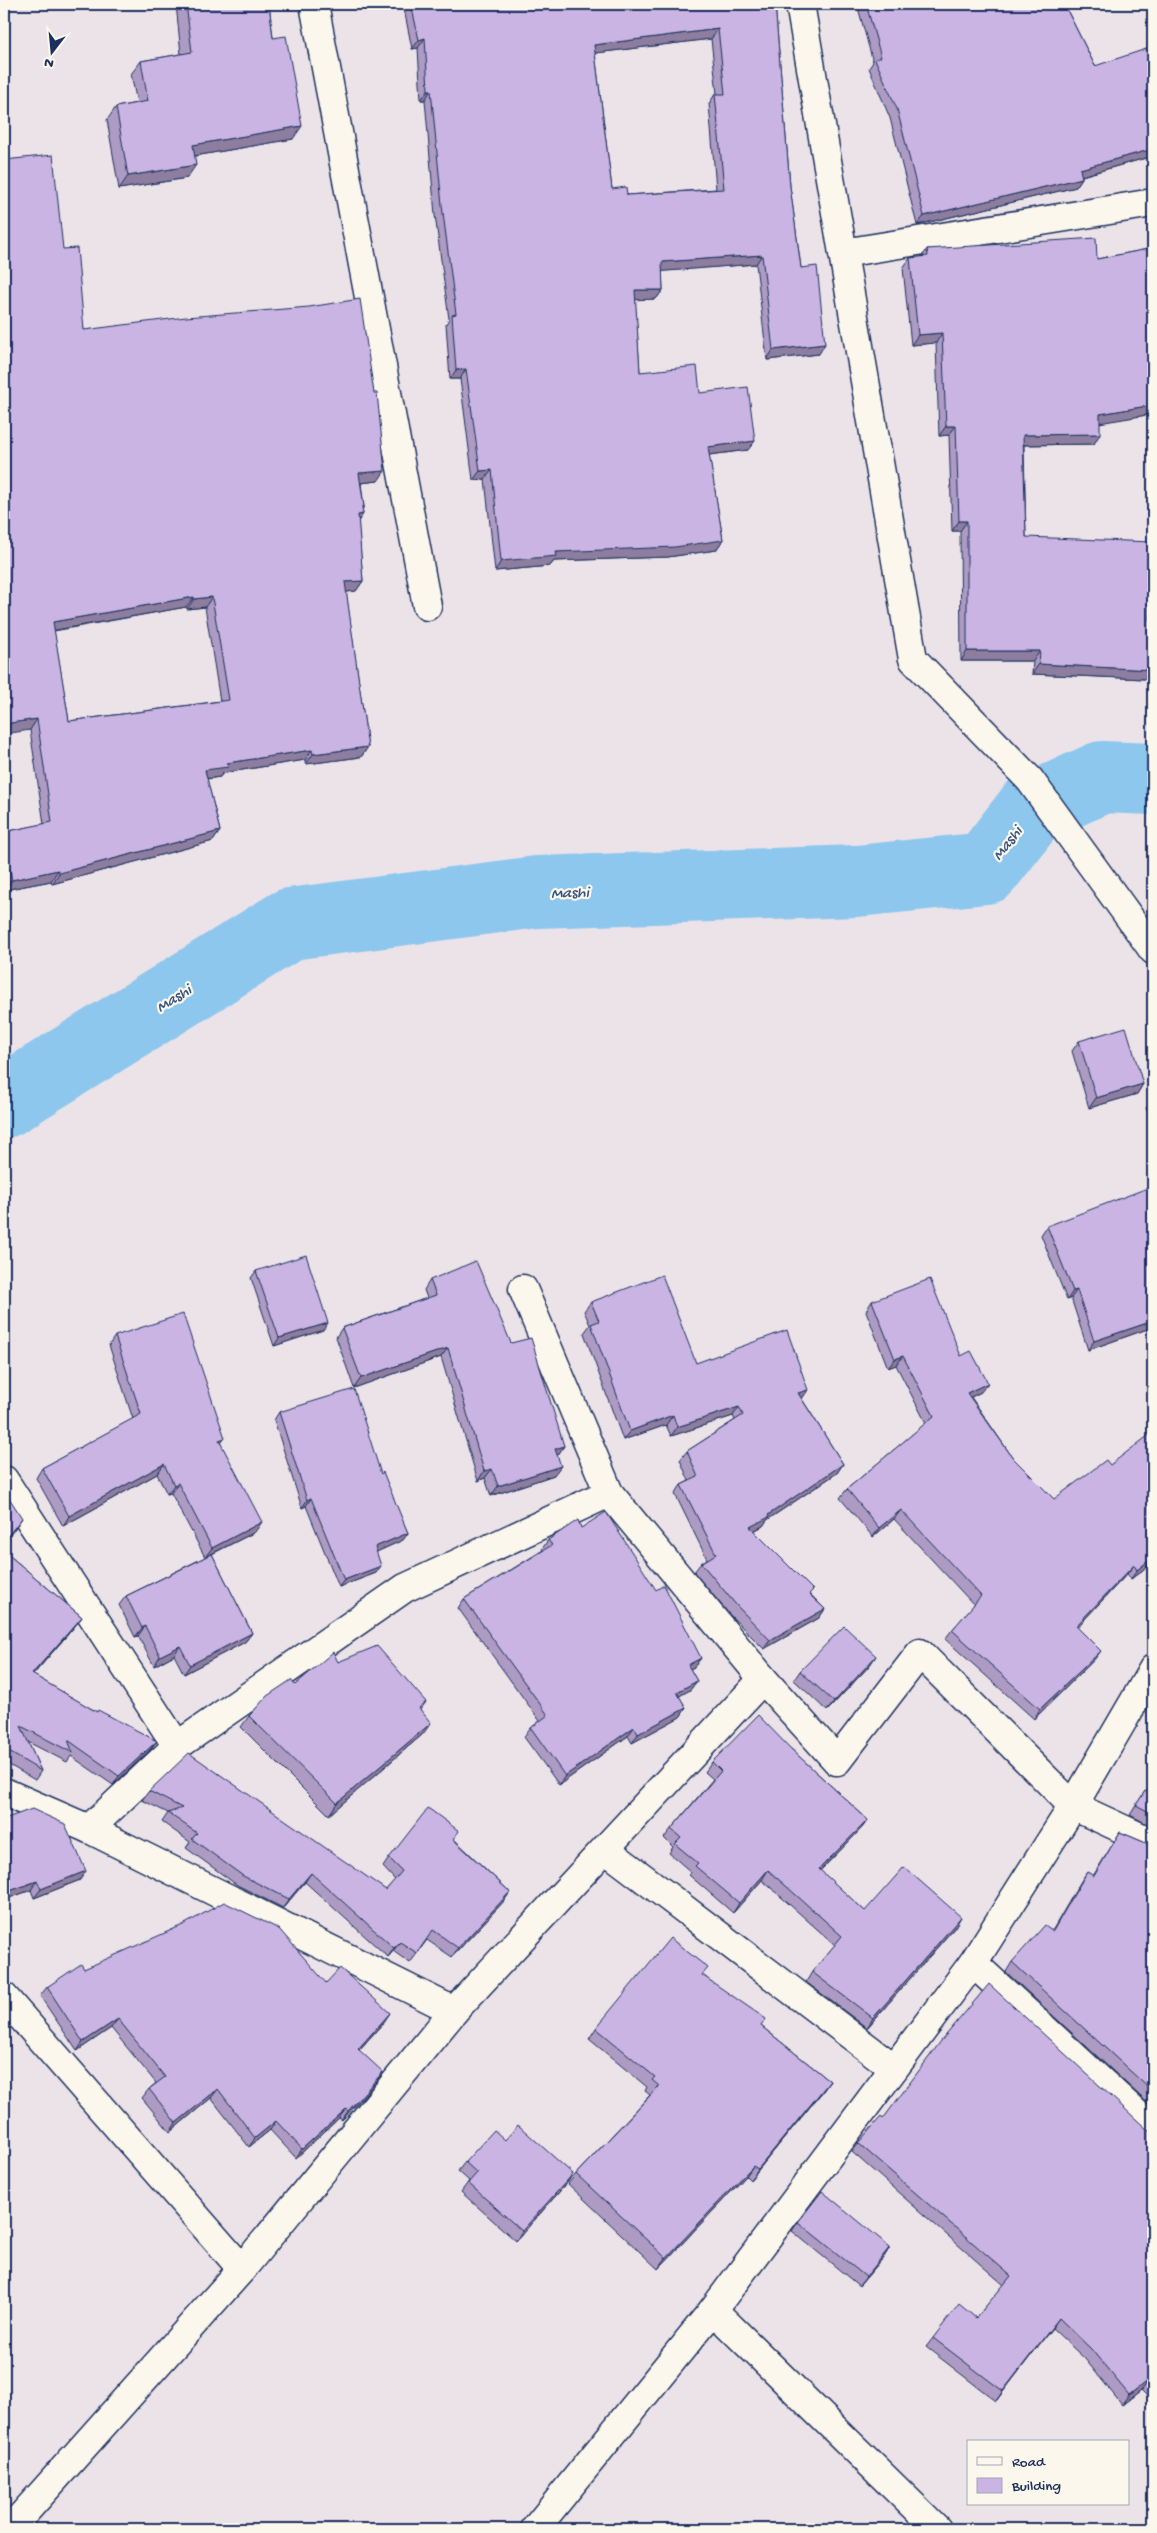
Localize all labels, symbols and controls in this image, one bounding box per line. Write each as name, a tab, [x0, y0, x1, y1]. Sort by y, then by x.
north arrow	[28, 28, 78, 78]
text: N	[42, 53, 56, 72]
water label: Mashi	[990, 822, 1029, 865]
water label: Mashi	[551, 884, 591, 905]
water label: Mashi	[154, 981, 197, 1018]
legend	[967, 2440, 1130, 2506]
text: Road	[1012, 2454, 1046, 2472]
text: Building	[1011, 2478, 1061, 2496]

